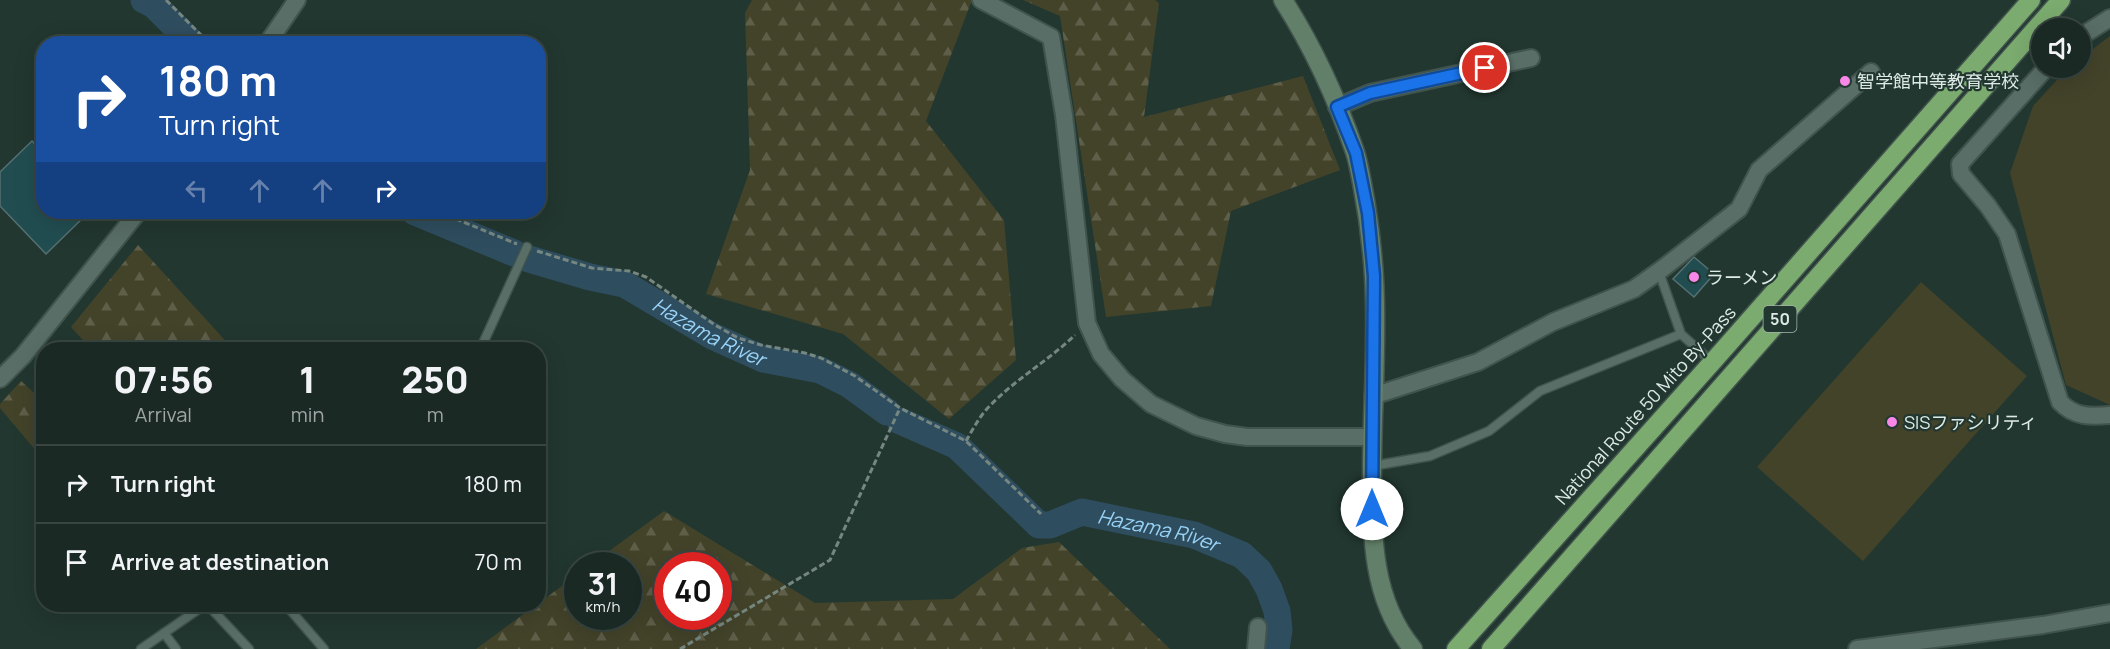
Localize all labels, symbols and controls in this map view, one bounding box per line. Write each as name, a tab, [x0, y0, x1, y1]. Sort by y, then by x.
map controls	[2031, 18, 2091, 78]
button: sound	[2031, 18, 2091, 78]
pin	[1459, 42, 1510, 93]
text: 180 m	[159, 51, 277, 109]
icon: arrive	[1468, 51, 1501, 84]
icon: right	[60, 60, 138, 138]
place label: 智学館中等教育学校	[1857, 69, 2019, 93]
marker: 智学館中等教育学校	[1838, 74, 1852, 88]
text: Turn right	[159, 106, 280, 143]
icon: left	[180, 174, 213, 207]
icon: ahead	[243, 174, 276, 207]
icon: ahead	[306, 174, 339, 207]
icon: right	[369, 174, 402, 207]
place label: ラーメン	[1706, 265, 1777, 289]
marker: ラーメン	[1687, 270, 1701, 284]
water label: Hazama River	[648, 291, 772, 373]
street label: National Route 50 Mito By-Pass	[1549, 301, 1741, 509]
road number: 50	[1764, 306, 1796, 332]
text: 07:56	[113, 355, 214, 404]
text: 1	[299, 355, 316, 404]
text: 250	[402, 355, 469, 404]
text: Arrival	[135, 401, 192, 428]
text: min	[291, 401, 324, 428]
text: m	[427, 401, 444, 428]
place label: SISファシリティ	[1904, 410, 2037, 434]
marker: SISファシリティ	[1885, 415, 1899, 429]
icon: right	[60, 468, 93, 501]
text: Turn right	[111, 469, 216, 499]
text: 180 m	[464, 469, 522, 499]
position arrow	[1340, 477, 1404, 541]
water label: Hazama River	[1095, 502, 1226, 559]
icon: arrive	[60, 546, 93, 579]
text: Arrive at destination	[111, 547, 329, 577]
text: 70 m	[474, 547, 522, 577]
speed limit sign: 40	[654, 552, 732, 630]
text: 31	[588, 563, 618, 604]
text: km/h	[586, 596, 620, 617]

